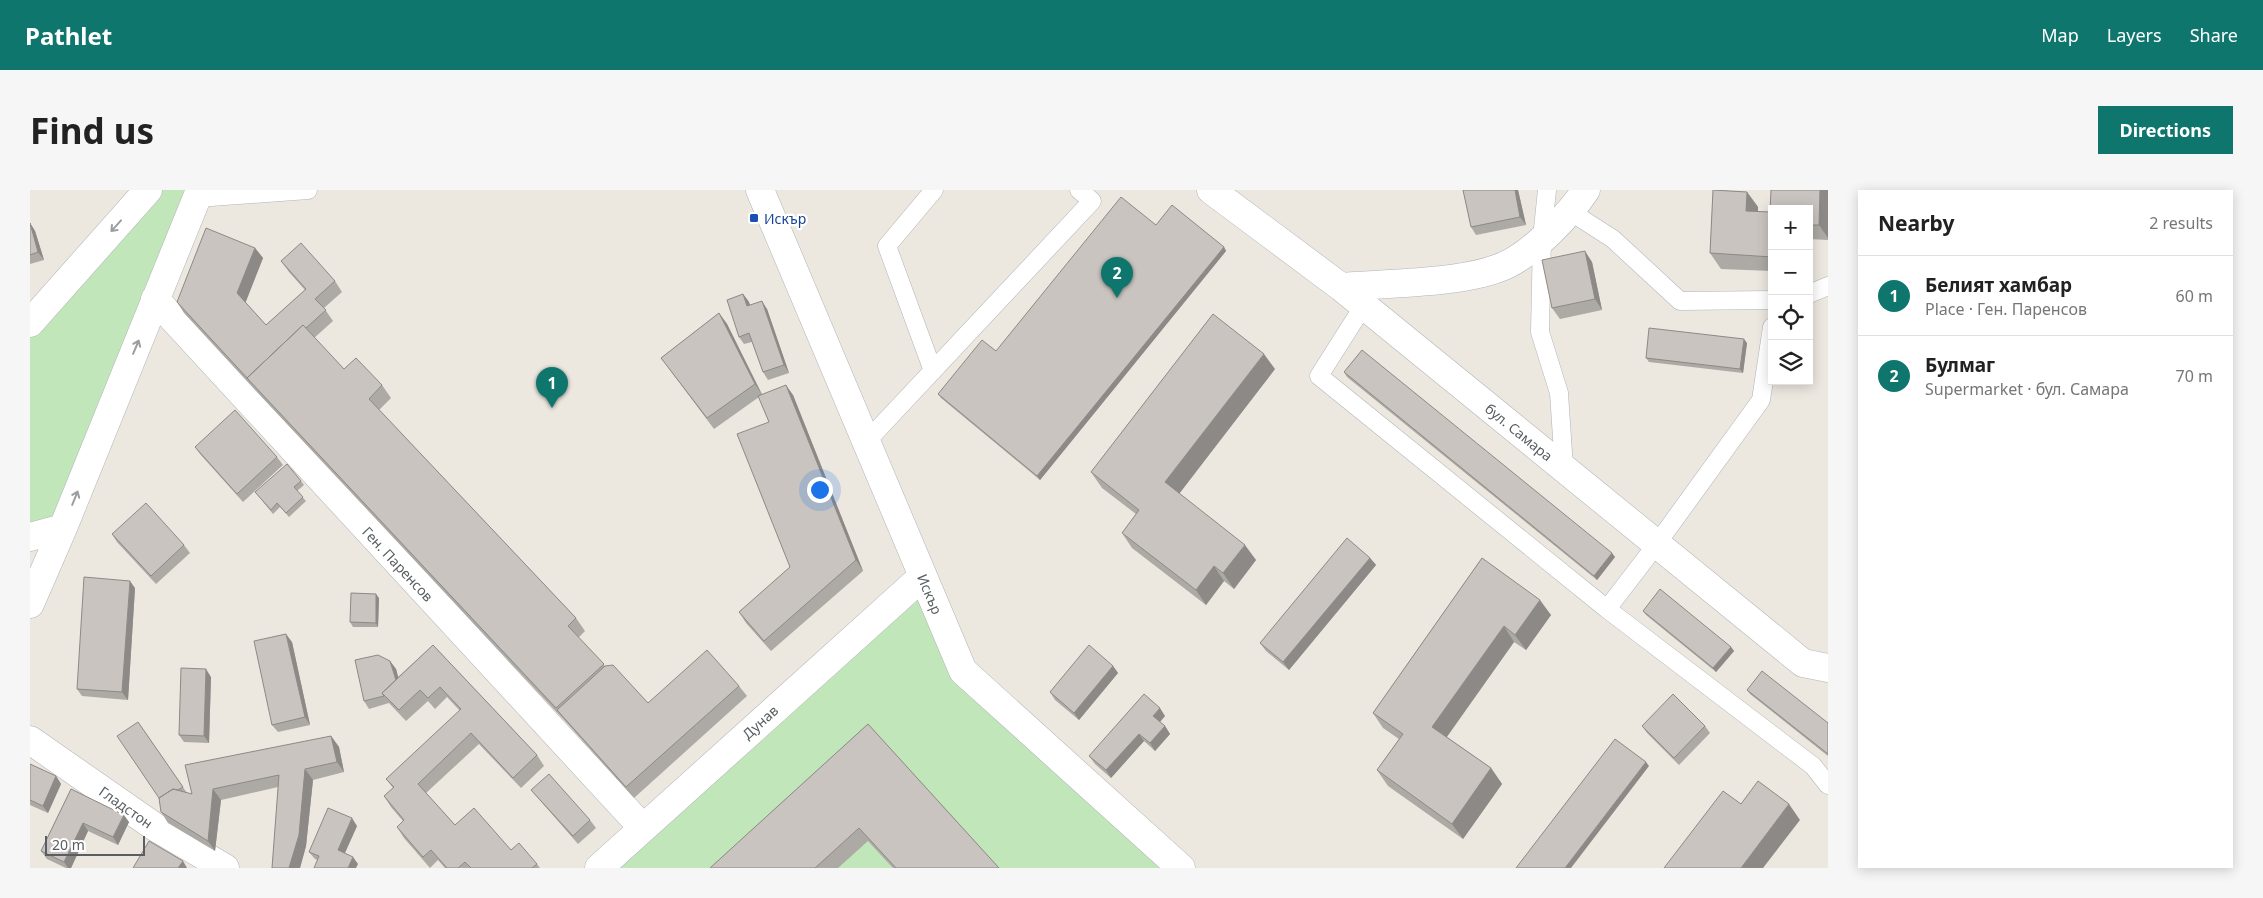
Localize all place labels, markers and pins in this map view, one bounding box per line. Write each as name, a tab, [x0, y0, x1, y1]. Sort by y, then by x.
place label: Искър	[764, 209, 806, 228]
marker: Искър	[748, 212, 760, 224]
pin: 2	[1101, 257, 1133, 298]
pin: 1	[536, 367, 568, 408]

